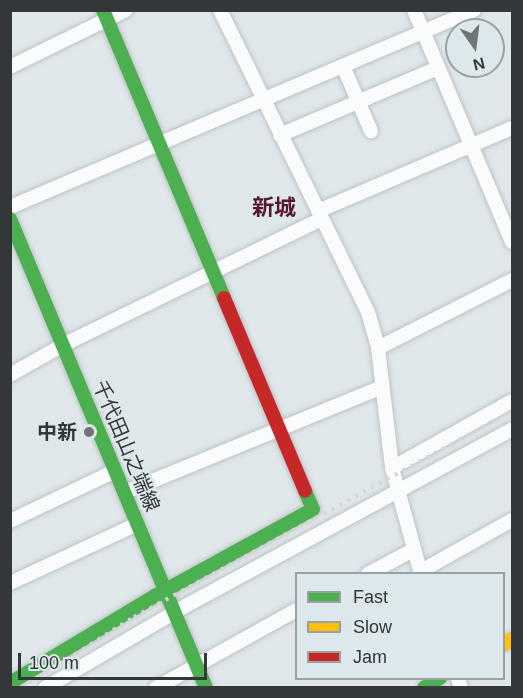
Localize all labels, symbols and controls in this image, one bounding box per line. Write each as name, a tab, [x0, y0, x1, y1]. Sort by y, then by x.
north arrow	[445, 18, 505, 78]
text: N	[471, 54, 487, 74]
district label: 新城	[252, 195, 296, 221]
street label: 千代田山之端線	[88, 377, 164, 515]
place label: 中新	[37, 420, 77, 444]
marker: 中新	[82, 425, 96, 439]
legend	[295, 572, 505, 680]
text: Fast	[353, 587, 388, 607]
text: Slow	[353, 617, 392, 637]
scale bar	[21, 641, 210, 679]
text: Jam	[353, 647, 387, 667]
text: 100 m	[29, 653, 79, 673]

